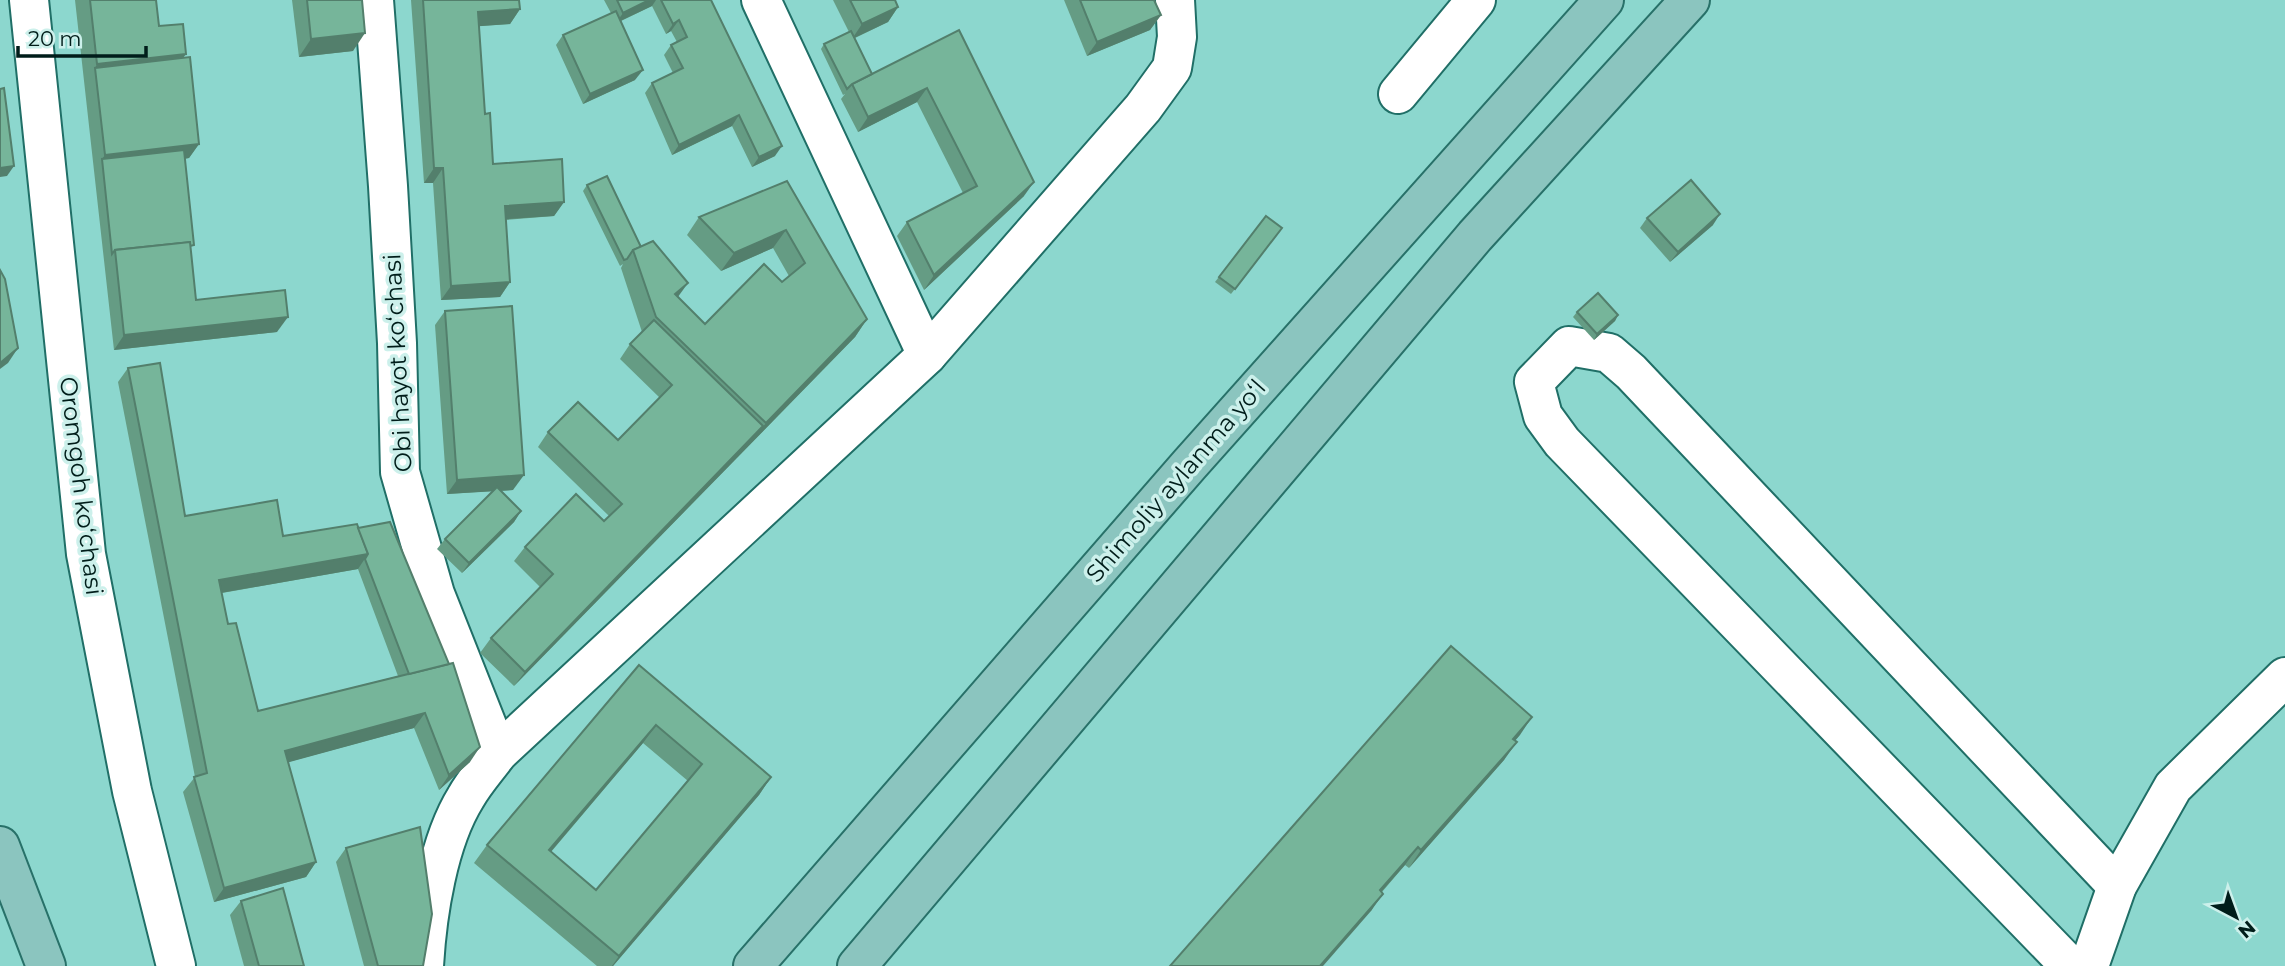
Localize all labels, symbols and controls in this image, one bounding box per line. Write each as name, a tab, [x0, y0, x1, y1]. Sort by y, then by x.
scale bar	[18, 14, 145, 58]
text: 20 m	[28, 26, 82, 51]
street label: Obi hayot koʻchasi	[377, 253, 418, 473]
street label: Shimoliy aylanma yoʻl	[1080, 373, 1272, 588]
street label: Oromgoh koʻchasi	[54, 375, 109, 597]
north arrow	[2201, 882, 2271, 952]
text: N	[2233, 916, 2260, 943]

